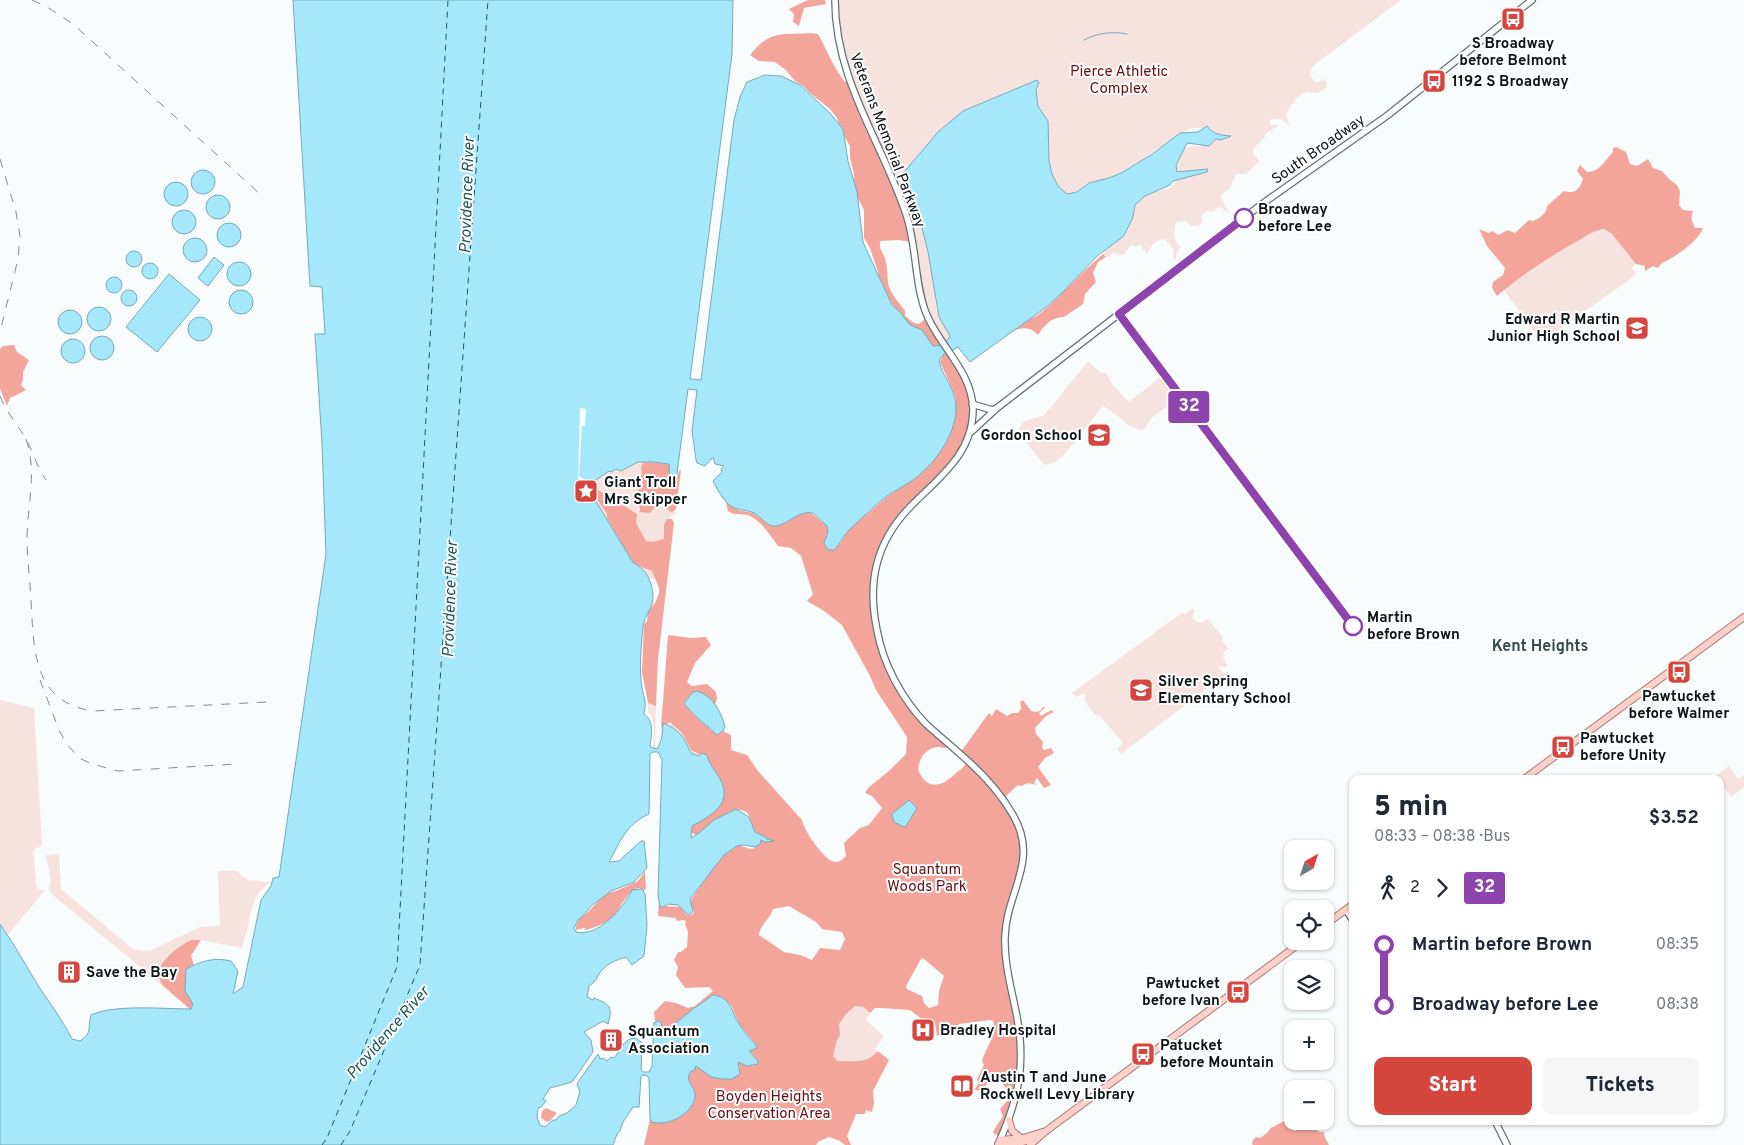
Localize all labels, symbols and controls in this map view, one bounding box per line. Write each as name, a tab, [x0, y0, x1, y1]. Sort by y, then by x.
bus stop icon: S Broadway before Belmont	[1500, 6, 1526, 32]
place label: S Broadway before Belmont	[1459, 35, 1567, 71]
street label: Veterans Memorial Parkway	[844, 50, 929, 231]
park label: Pierce Athletic Complex	[1070, 63, 1168, 99]
bus stop icon: 1192 S Broadway	[1421, 68, 1447, 94]
place label: 1192 S Broadway	[1452, 73, 1569, 92]
street label: South Broadway	[1268, 111, 1369, 189]
water label: Providence River	[456, 134, 480, 254]
place label: Broadway before Lee	[1258, 201, 1332, 237]
marker: Broadway before Lee	[1234, 208, 1254, 228]
place label: Edward R Martin Junior High School	[1487, 311, 1620, 347]
school or university icon: Edward R Martin Junior High School	[1624, 315, 1650, 341]
line badge: 32	[1166, 391, 1212, 423]
text: 32	[1178, 395, 1200, 418]
school or university icon: Gordon School	[1086, 422, 1112, 448]
place label: Gordon School	[980, 427, 1082, 446]
place label: Giant Troll Mrs Skipper	[604, 474, 688, 510]
place icon: Giant Troll Mrs Skipper	[573, 478, 599, 504]
water label: Providence River	[439, 538, 463, 658]
place label: Martin before Brown	[1367, 609, 1460, 645]
marker: Martin before Brown	[1343, 616, 1363, 636]
district label: Kent Heights	[1492, 637, 1588, 657]
bus stop icon: Pawtucket before Walmer	[1666, 659, 1692, 685]
place label: Silver Spring Elementary School	[1158, 673, 1291, 709]
school or university icon: Silver Spring Elementary School	[1128, 677, 1154, 703]
place label: Pawtucket before Walmer	[1628, 688, 1730, 724]
place label: Pawtucket before Unity	[1580, 730, 1667, 766]
bus stop icon: Pawtucket before Unity	[1550, 734, 1576, 760]
text: 5 min	[1374, 790, 1448, 826]
text: $3.52	[1649, 806, 1699, 830]
text: 08:33 – 08:38 · Bus	[1374, 827, 1510, 847]
north arrow	[1284, 840, 1334, 890]
map controls	[1284, 840, 1334, 1130]
park label: Squantum Woods Park	[887, 861, 967, 897]
icon: walk	[1374, 874, 1402, 902]
icon: forward	[1428, 874, 1456, 902]
text: 32	[1474, 876, 1495, 899]
text: 2	[1410, 878, 1420, 898]
button: locate	[1284, 900, 1334, 950]
text: Martin before Brown	[1412, 933, 1592, 957]
text: 08:35	[1656, 935, 1699, 955]
building icon: Save the Bay	[56, 959, 82, 985]
button: layers	[1284, 960, 1334, 1010]
place label: Save the Bay	[86, 964, 178, 983]
place label: Pawtucket before Ivan	[1142, 975, 1220, 1011]
bus stop icon: Pawtucket before Ivan	[1225, 979, 1251, 1005]
water label: Providence River	[343, 981, 436, 1084]
text: Broadway before Lee	[1412, 993, 1599, 1017]
text: 08:38	[1656, 995, 1699, 1015]
hospital icon: Bradley Hospital	[910, 1017, 936, 1043]
button: +	[1284, 1020, 1334, 1070]
place label: Bradley Hospital	[940, 1022, 1056, 1041]
place label: Squantum Association	[628, 1023, 709, 1059]
building icon: Squantum Association	[598, 1027, 624, 1053]
place label: Patucket before Mountain	[1160, 1037, 1274, 1073]
bus stop icon: Patucket before Mountain	[1130, 1041, 1156, 1067]
button: Start	[1374, 1057, 1532, 1115]
button: Tickets	[1542, 1057, 1699, 1115]
place label: Austin T and June Rockwell Levy Library	[980, 1069, 1135, 1105]
library icon: Austin T and June Rockwell Levy Library	[949, 1073, 975, 1099]
button: −	[1284, 1080, 1334, 1130]
park label: Boyden Heights Conservation Area	[707, 1088, 831, 1124]

